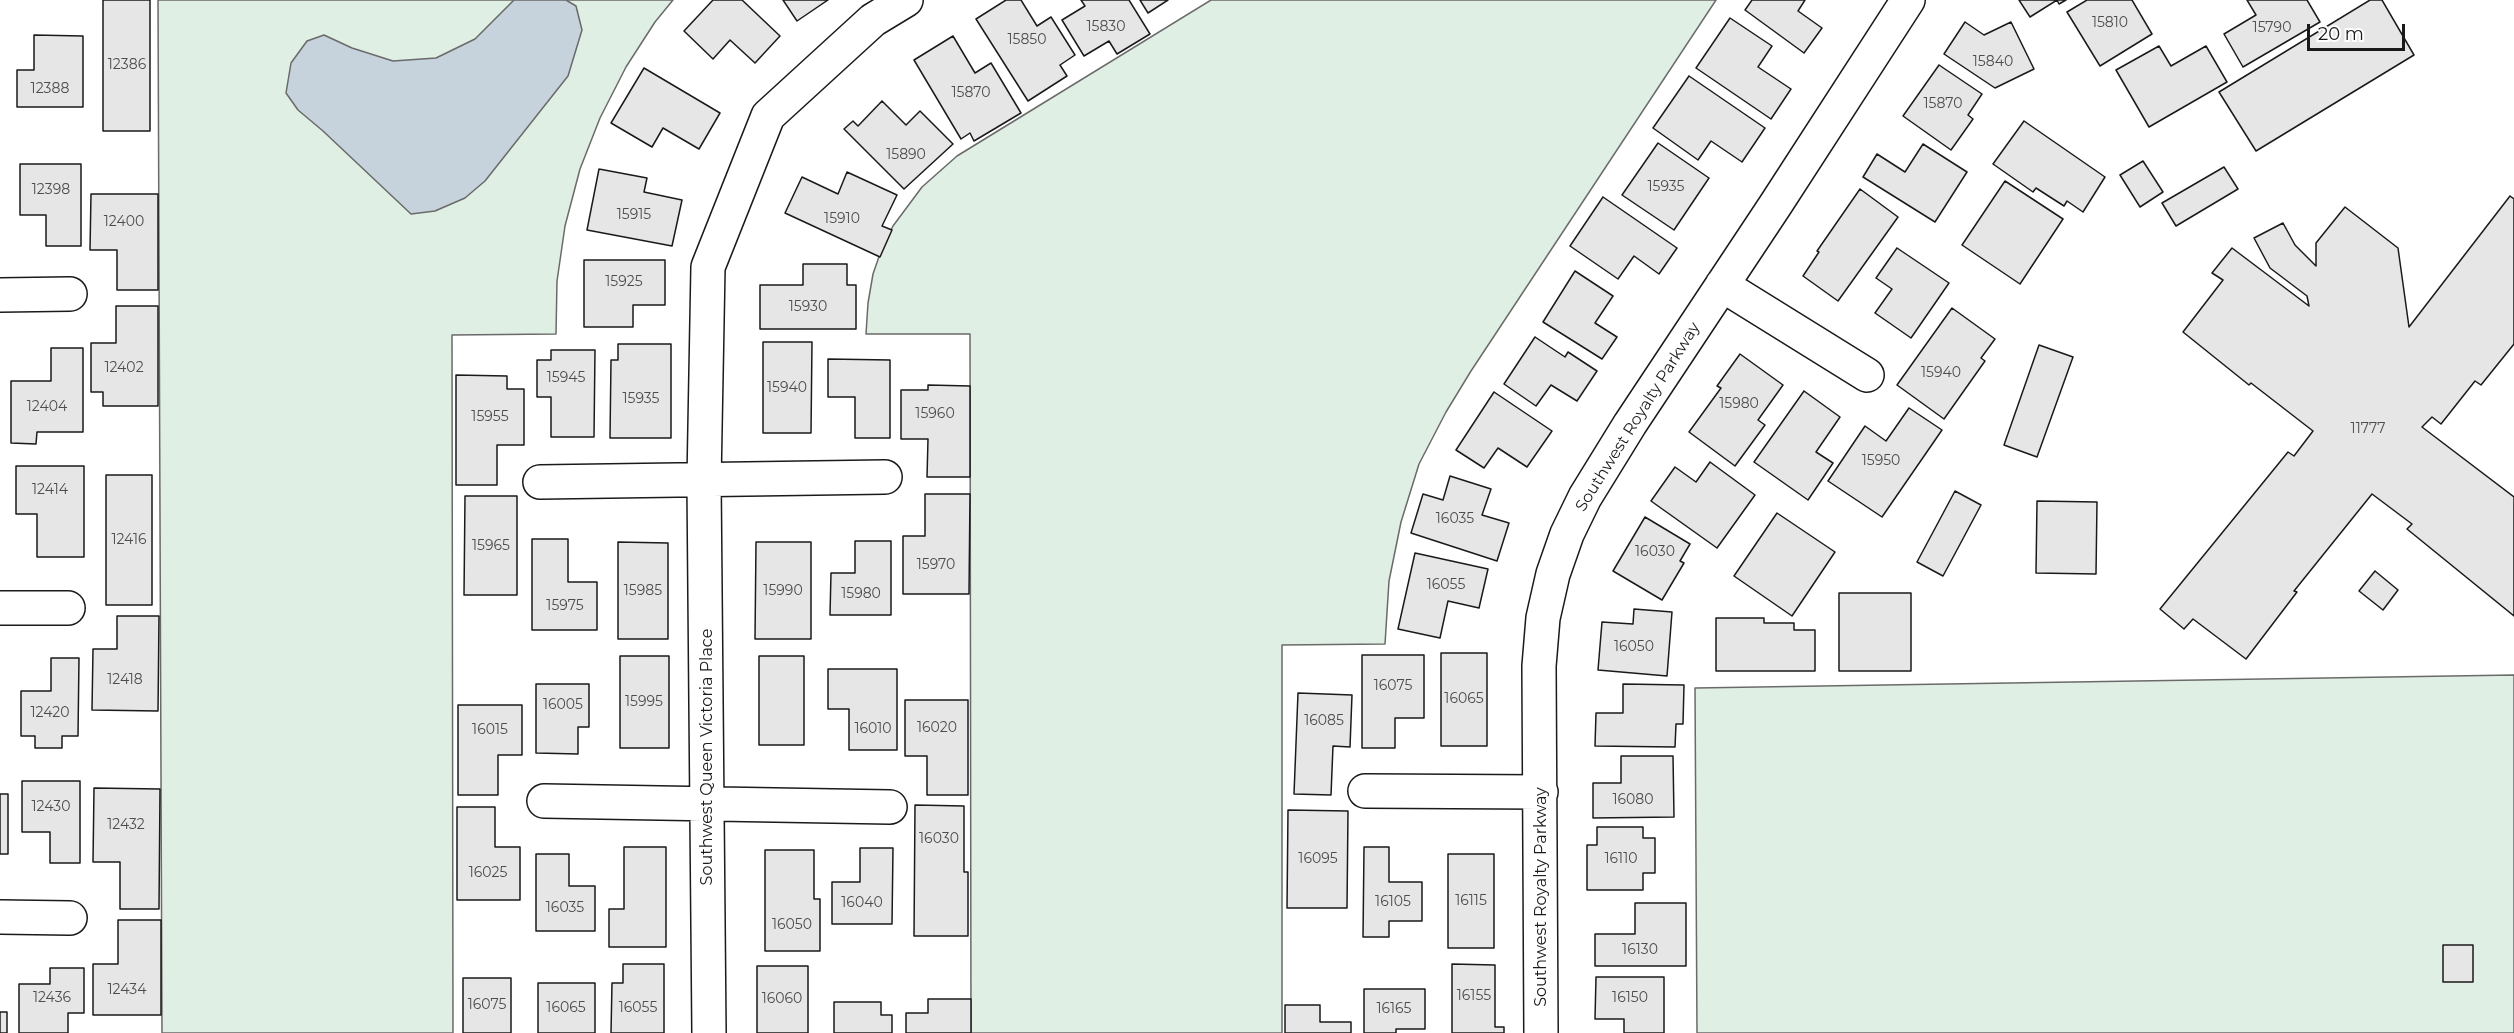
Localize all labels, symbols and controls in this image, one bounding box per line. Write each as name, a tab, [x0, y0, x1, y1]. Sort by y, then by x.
scale bar	[2310, 12, 2408, 50]
house number: 15810	[2092, 15, 2128, 31]
house number: 15830	[1086, 19, 1126, 35]
house number: 15790	[2253, 20, 2291, 36]
text: 20 m	[2318, 23, 2364, 45]
house number: 15850	[1007, 32, 1047, 48]
house number: 15840	[1973, 54, 2013, 70]
house number: 12386	[108, 57, 146, 73]
house number: 12388	[31, 81, 69, 97]
house number: 15870	[951, 85, 991, 101]
house number: 15870	[1923, 96, 1963, 112]
house number: 15890	[886, 147, 926, 163]
house number: 15935	[1647, 179, 1685, 195]
house number: 12398	[32, 182, 70, 198]
house number: 15915	[617, 207, 651, 223]
house number: 15910	[824, 211, 860, 227]
house number: 12400	[104, 214, 144, 230]
house number: 15925	[605, 274, 643, 290]
house number: 15930	[789, 299, 827, 315]
street label: Southwest Royalty Parkway	[1572, 319, 1704, 515]
house number: 12402	[104, 360, 144, 376]
house number: 15940	[1921, 365, 1961, 381]
house number: 15945	[547, 370, 585, 386]
house number: 15940	[767, 380, 807, 396]
house number: 15935	[622, 391, 660, 407]
house number: 15980	[1719, 396, 1759, 412]
house number: 12404	[27, 399, 67, 415]
house number: 15960	[915, 406, 955, 422]
house number: 15955	[471, 409, 509, 425]
house number: 11777	[2351, 421, 2385, 437]
house number: 15950	[1862, 453, 1900, 469]
house number: 12414	[32, 482, 68, 498]
house number: 16035	[1436, 511, 1474, 527]
house number: 12416	[111, 532, 147, 548]
house number: 15965	[472, 538, 510, 554]
house number: 16030	[1635, 544, 1675, 560]
house number: 15970	[917, 557, 955, 573]
house number: 16055	[1427, 577, 1465, 593]
house number: 15985	[624, 583, 662, 599]
house number: 15990	[763, 583, 803, 599]
house number: 15980	[841, 586, 881, 602]
house number: 15975	[546, 598, 584, 614]
street label: Southwest Queen Victoria Place	[697, 629, 717, 885]
house number: 16050	[1614, 639, 1654, 655]
house number: 12418	[107, 672, 143, 688]
house number: 16075	[1374, 678, 1412, 694]
house number: 16065	[1444, 691, 1484, 707]
house number: 15995	[625, 694, 663, 710]
house number: 16005	[543, 697, 583, 713]
house number: 12420	[30, 705, 70, 721]
house number: 16085	[1304, 713, 1344, 729]
house number: 16020	[917, 720, 957, 736]
house number: 16010	[854, 721, 892, 737]
house number: 16015	[472, 722, 508, 738]
street label: Southwest Royalty Parkway	[1531, 787, 1551, 1007]
house number: 16080	[1612, 792, 1654, 808]
house number: 12430	[32, 799, 70, 815]
house number: 12432	[107, 817, 145, 833]
house number: 16030	[919, 831, 959, 847]
house number: 16095	[1298, 851, 1338, 867]
house number: 16110	[1605, 851, 1637, 867]
house number: 16025	[469, 865, 507, 881]
house number: 16115	[1455, 893, 1487, 909]
house number: 16105	[1375, 894, 1411, 910]
house number: 16040	[841, 895, 883, 911]
house number: 16035	[546, 900, 584, 916]
house number: 16050	[772, 917, 812, 933]
house number: 16130	[1622, 942, 1658, 958]
house number: 12434	[108, 982, 146, 998]
house number: 16155	[1457, 988, 1491, 1004]
house number: 12436	[33, 990, 71, 1006]
house number: 16150	[1612, 990, 1648, 1006]
house number: 16060	[762, 991, 802, 1007]
house number: 16075	[468, 997, 506, 1013]
house number: 16065	[546, 1000, 586, 1016]
house number: 16055	[619, 1000, 657, 1016]
house number: 16165	[1376, 1001, 1412, 1017]

